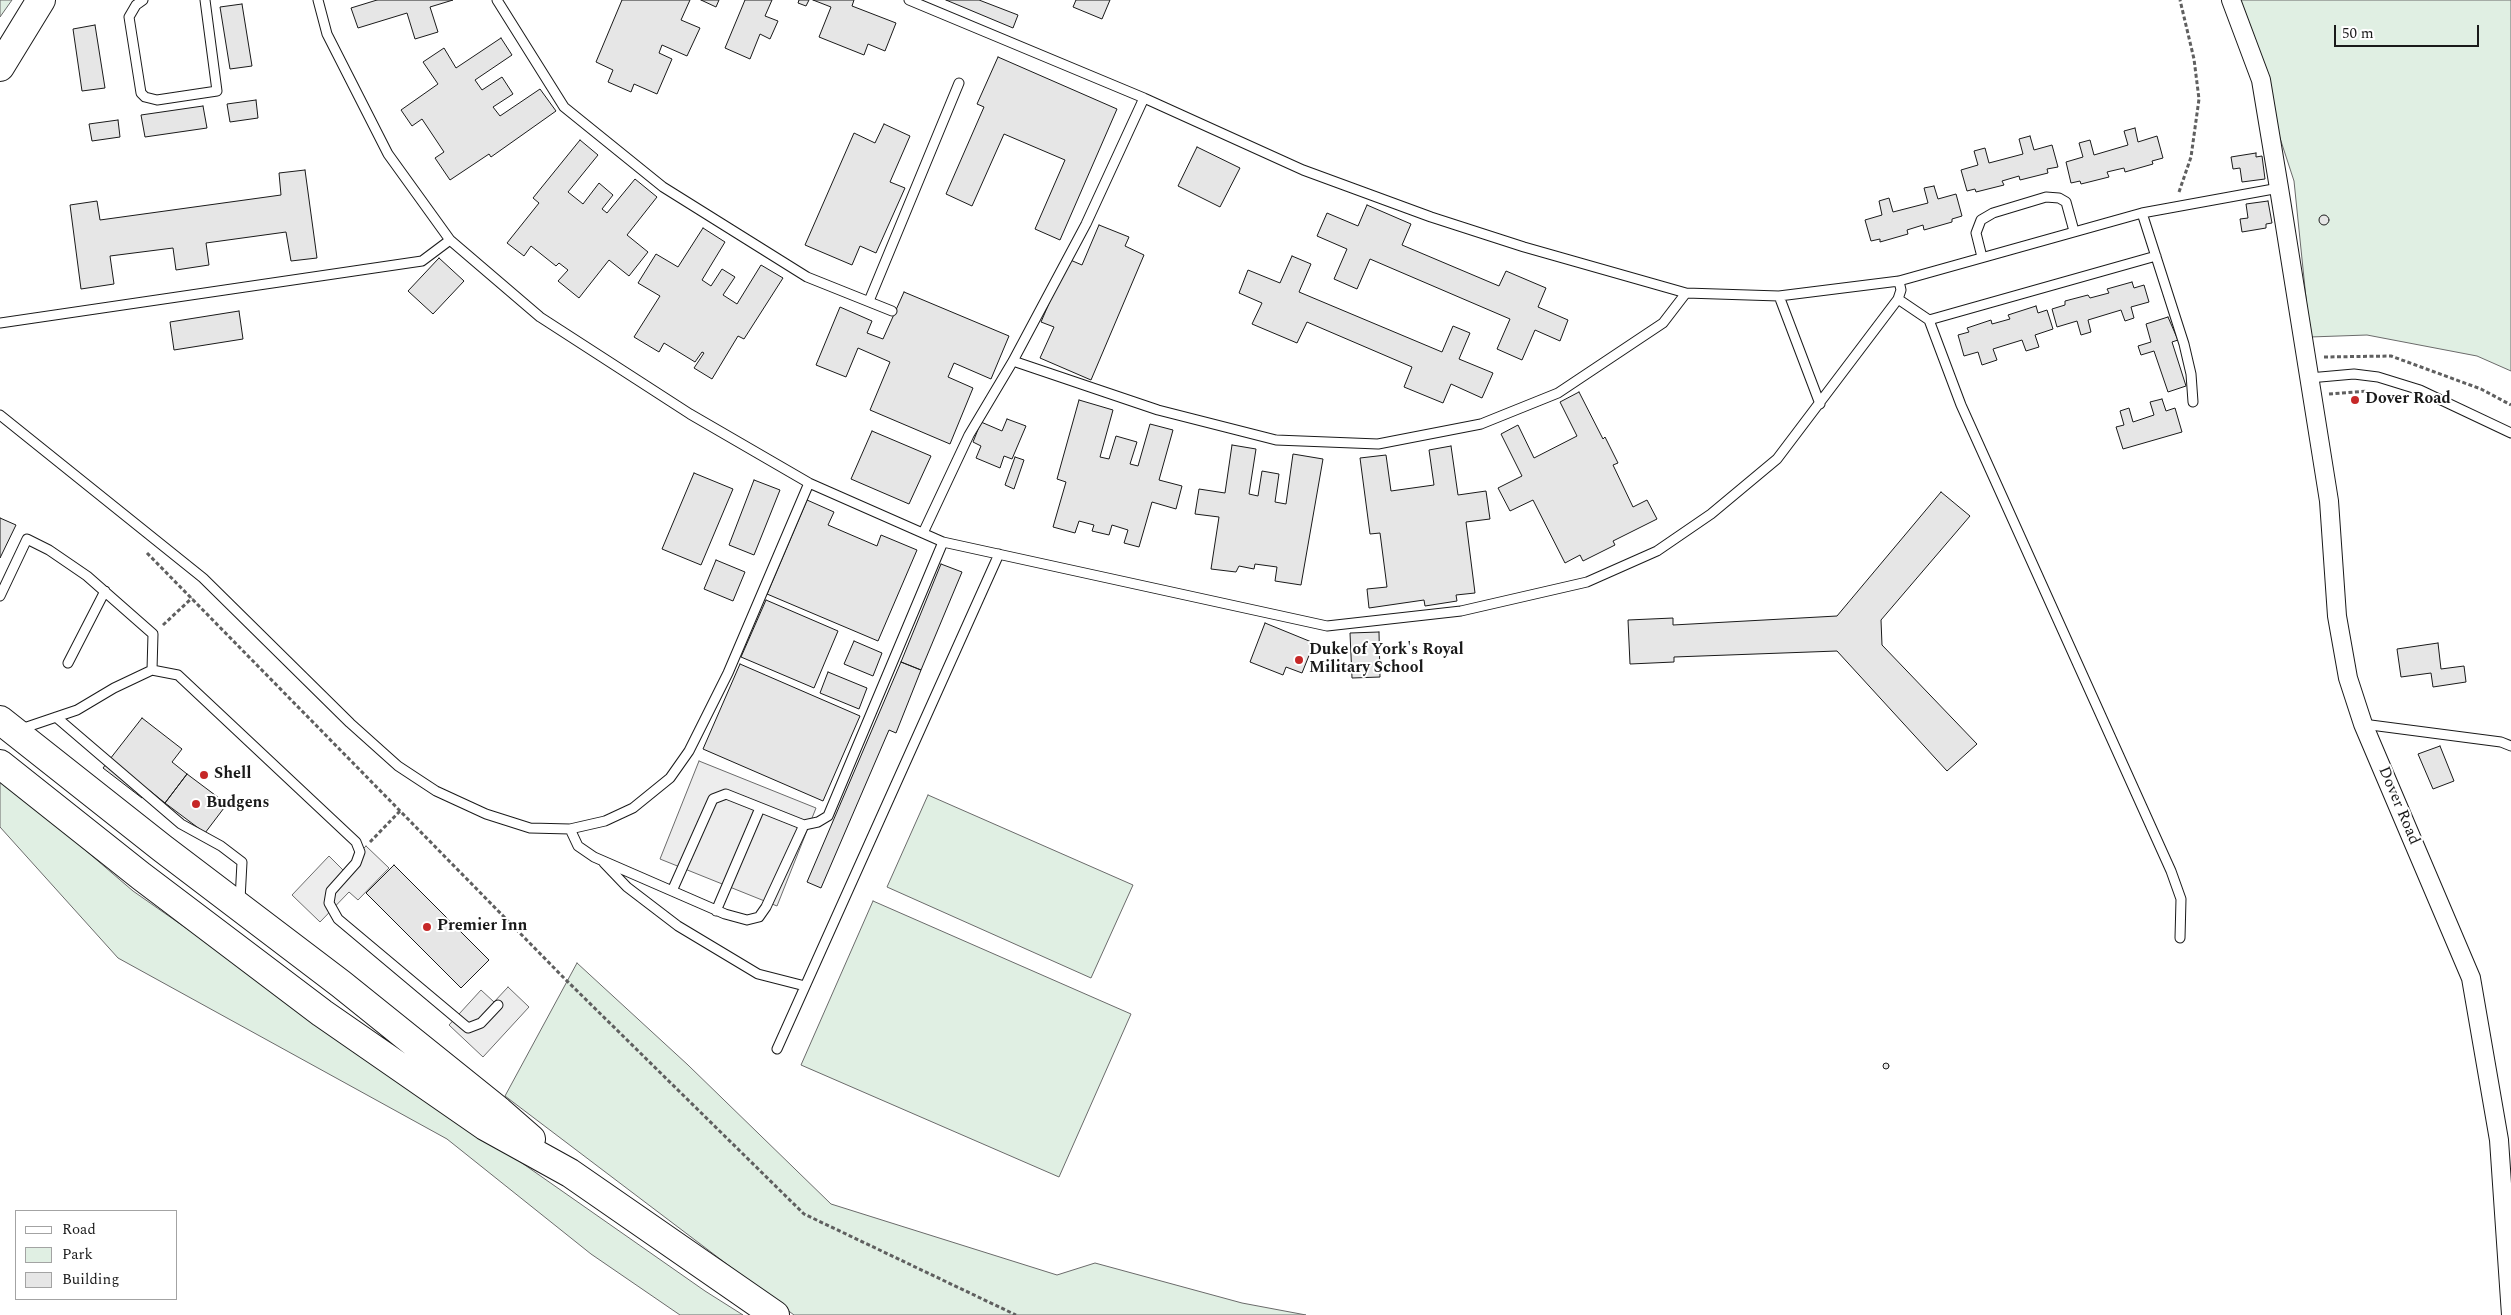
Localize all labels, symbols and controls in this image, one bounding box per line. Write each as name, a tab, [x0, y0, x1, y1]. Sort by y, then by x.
scale bar	[2336, 15, 2481, 47]
text: 50 m	[2342, 22, 2374, 45]
place label: Dover Road	[2365, 390, 2451, 410]
marker: Dover Road	[2349, 394, 2361, 406]
place label: Duke of York's Royal Military School	[1309, 641, 1464, 679]
marker: Duke of York's Royal Military School	[1293, 654, 1305, 666]
street label: Dover Road	[2373, 764, 2423, 848]
place label: Shell	[214, 765, 251, 785]
marker: Shell	[198, 769, 210, 781]
place label: Budgens	[206, 794, 269, 814]
marker: Budgens	[190, 798, 202, 810]
place label: Premier Inn	[437, 917, 527, 937]
marker: Premier Inn	[421, 921, 433, 933]
legend	[15, 1210, 178, 1300]
text: Road	[62, 1218, 96, 1241]
text: Park	[62, 1243, 93, 1266]
text: Building	[62, 1268, 119, 1291]

